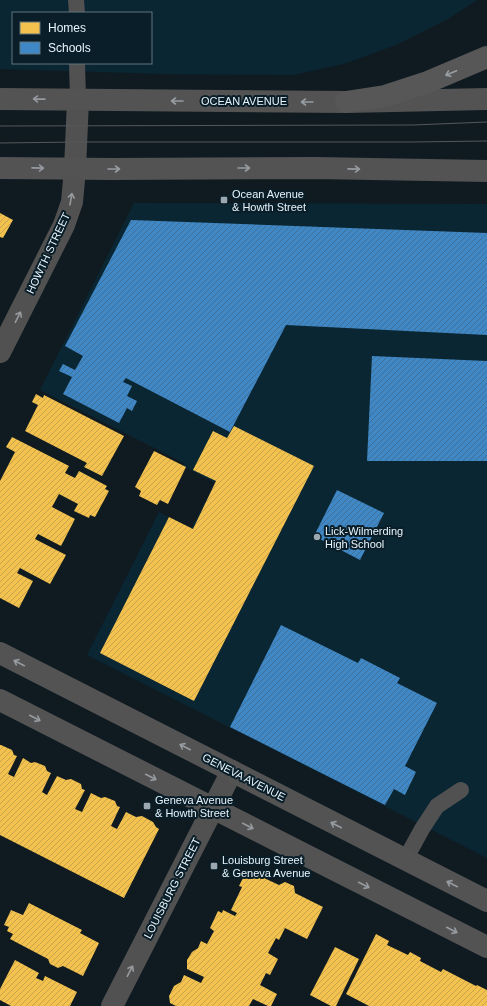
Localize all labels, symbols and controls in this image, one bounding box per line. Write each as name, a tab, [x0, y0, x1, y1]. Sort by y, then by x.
legend	[12, 12, 152, 64]
text: Homes	[48, 21, 86, 35]
text: Schools	[48, 41, 91, 55]
one-way arrow	[446, 69, 458, 77]
street label: OCEAN AVENUE	[201, 95, 287, 107]
one-way arrow	[33, 96, 46, 103]
one-way arrow	[171, 97, 184, 105]
one-way arrow	[301, 98, 314, 106]
one-way arrow	[31, 164, 44, 172]
one-way arrow	[237, 164, 250, 172]
one-way arrow	[107, 165, 120, 173]
one-way arrow	[347, 165, 360, 172]
place label: Ocean Avenue & Howth Street	[232, 188, 306, 213]
one-way arrow	[68, 193, 76, 206]
marker: Ocean Avenue & Howth Street	[219, 195, 229, 205]
street label: HOWTH STREET	[24, 210, 72, 295]
one-way arrow	[14, 311, 22, 323]
place label: Lick-Wilmerding High School	[325, 525, 403, 550]
marker: Lick-Wilmerding High School	[312, 532, 322, 542]
one-way arrow	[13, 659, 25, 666]
one-way arrow	[29, 715, 41, 722]
one-way arrow	[179, 743, 191, 750]
street label: GENEVA AVENUE	[201, 751, 287, 803]
one-way arrow	[145, 774, 157, 781]
place label: Geneva Avenue & Howth Street	[155, 794, 233, 819]
marker: Geneva Avenue & Howth Street	[142, 801, 152, 811]
one-way arrow	[331, 820, 343, 828]
one-way arrow	[241, 823, 253, 830]
street label: LOUISBURG STREET	[141, 835, 203, 940]
place label: Louisburg Street & Geneva Avenue	[222, 854, 310, 879]
marker: Louisburg Street & Geneva Avenue	[209, 861, 219, 871]
one-way arrow	[446, 880, 458, 887]
one-way arrow	[357, 882, 369, 889]
one-way arrow	[446, 927, 458, 934]
one-way arrow	[126, 965, 134, 977]

